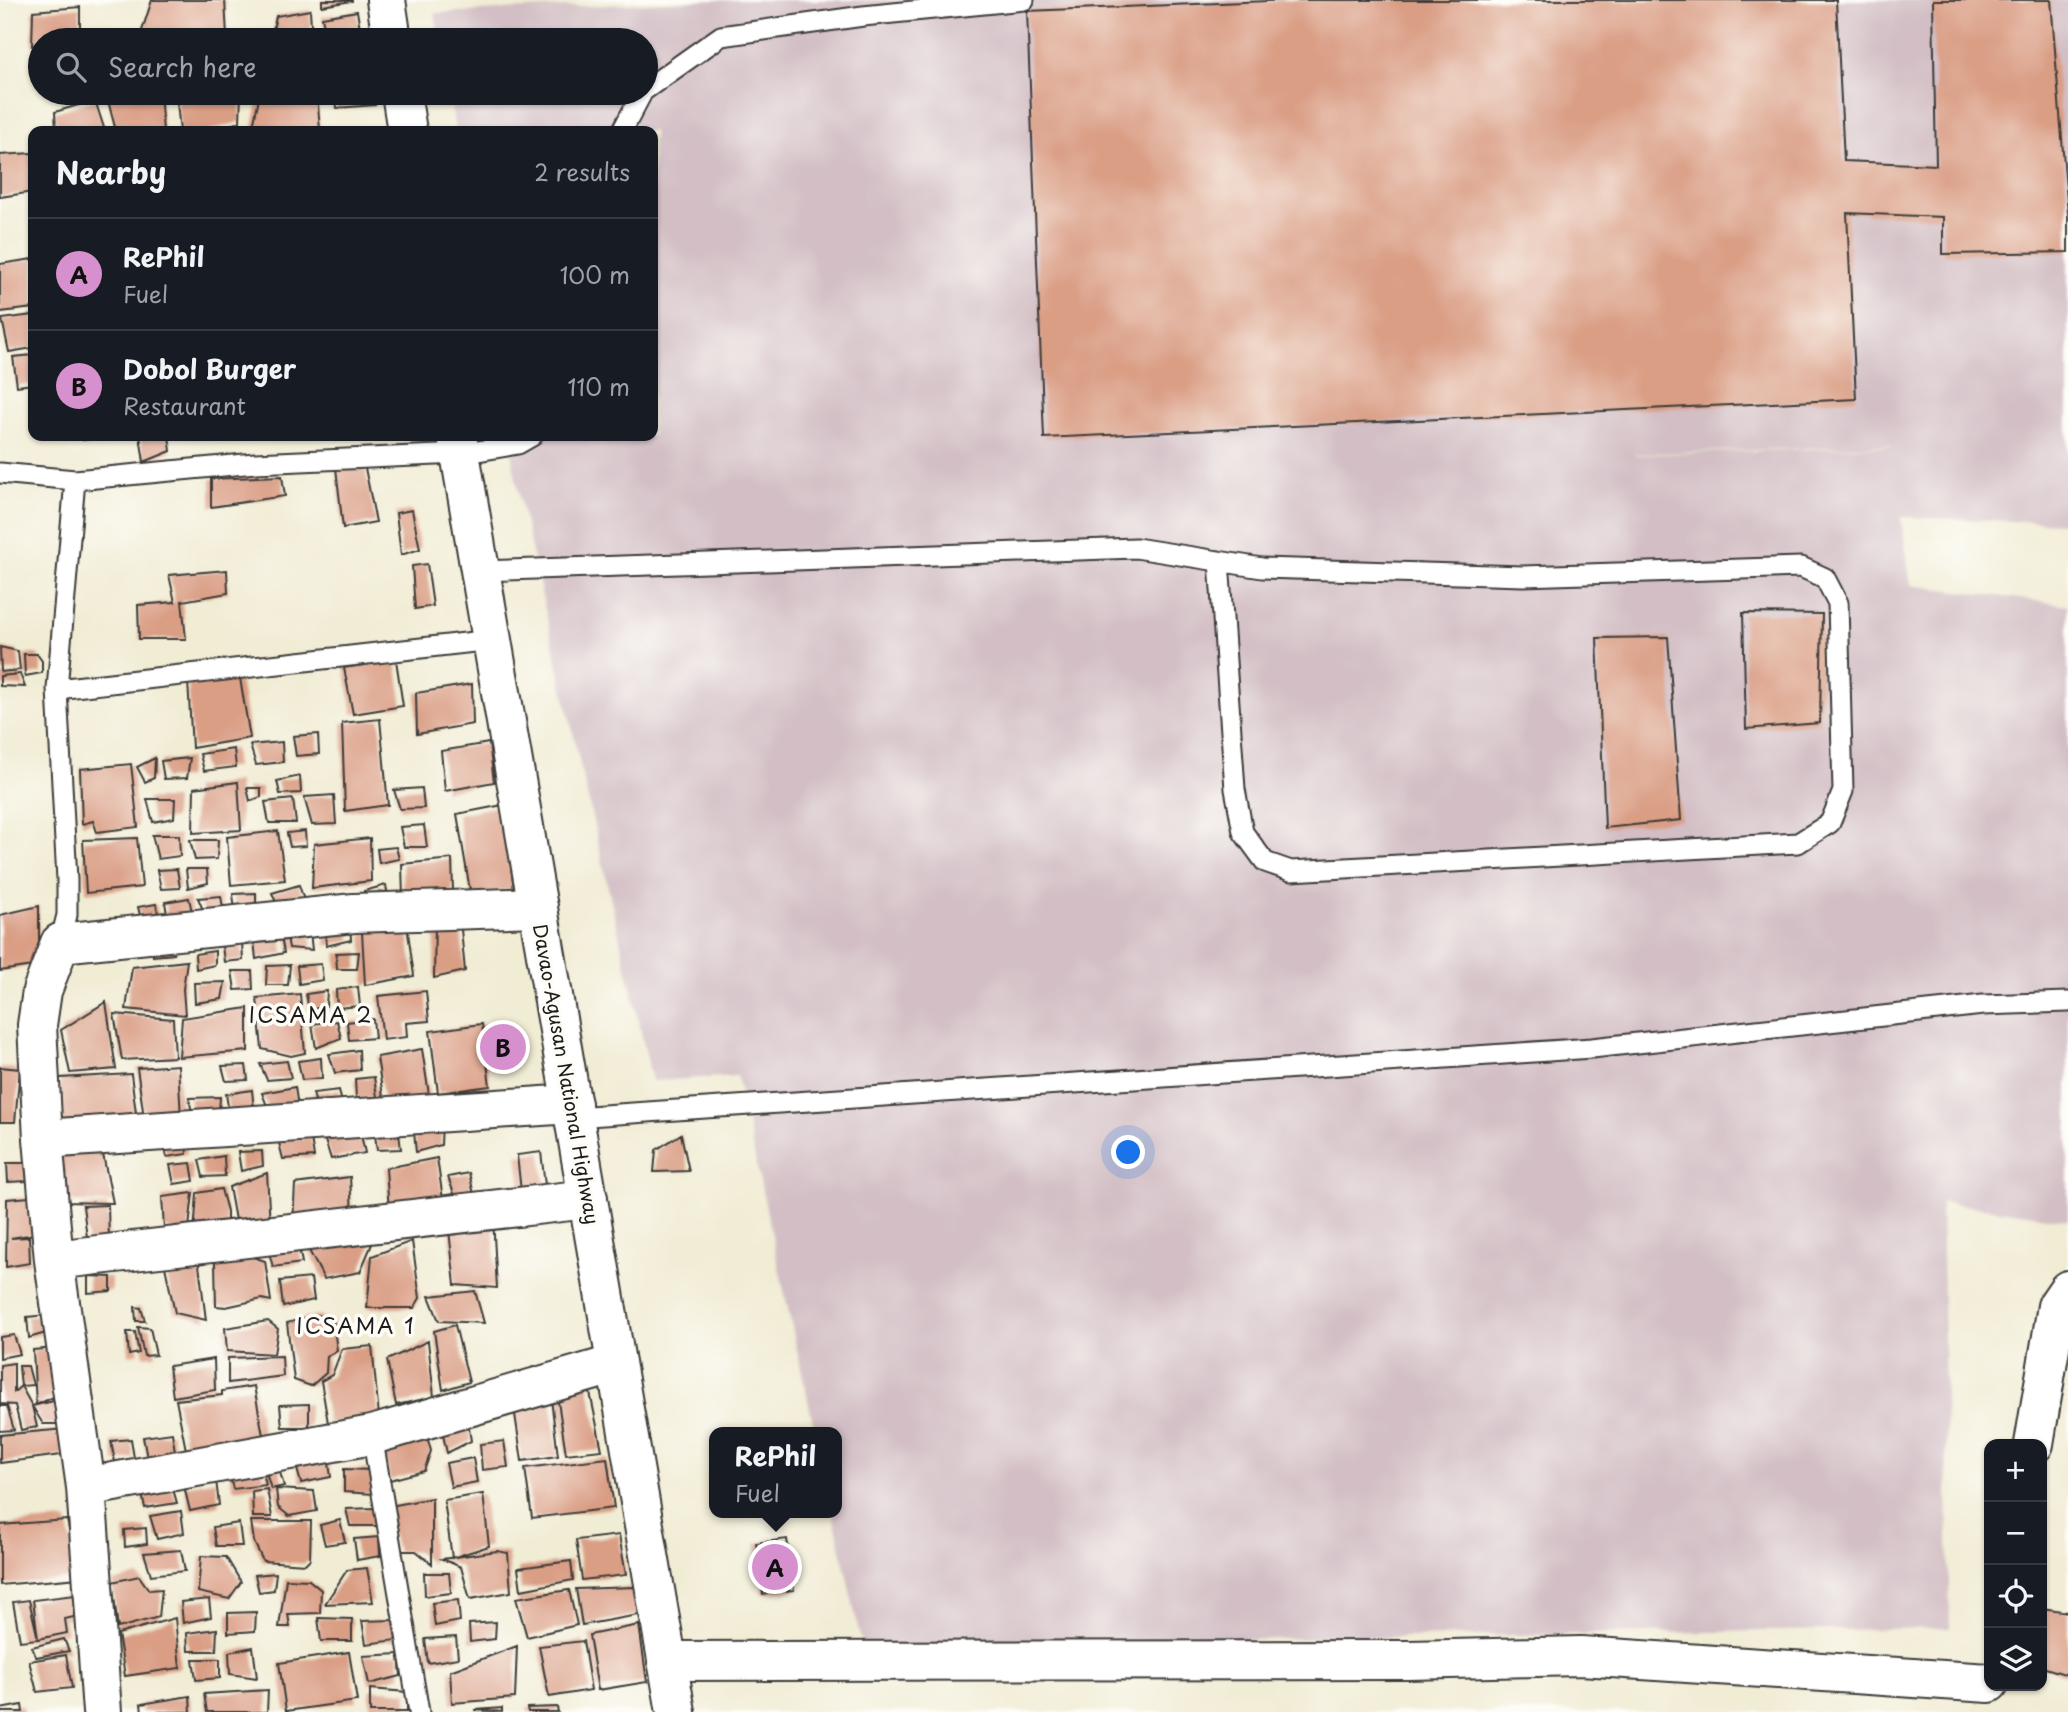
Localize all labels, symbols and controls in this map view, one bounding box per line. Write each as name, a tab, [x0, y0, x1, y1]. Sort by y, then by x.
search box	[28, 28, 658, 105]
text: Search here	[108, 47, 257, 86]
icon: search	[52, 48, 90, 86]
text: Nearby	[56, 149, 166, 194]
text: 2 results	[534, 154, 630, 189]
text: RePhil	[123, 237, 205, 276]
text: A	[70, 257, 88, 292]
text: 100 m	[560, 257, 630, 292]
text: Fuel	[123, 276, 168, 311]
text: Dobol Burger	[123, 349, 296, 388]
text: B	[71, 369, 87, 404]
text: 110 m	[568, 369, 630, 404]
text: Restaurant	[123, 388, 246, 423]
street label: Davao-Agusan National Highway	[527, 921, 607, 1226]
district label: ICSAMA 2	[249, 998, 373, 1030]
pin: B	[480, 1021, 526, 1073]
your location	[1111, 1135, 1145, 1169]
district label: ICSAMA 1	[296, 1309, 416, 1341]
popup	[709, 1427, 842, 1518]
text: RePhil	[735, 1436, 816, 1475]
map controls	[1984, 1439, 2047, 1691]
button: +	[1984, 1439, 2047, 1502]
text: Fuel	[735, 1475, 780, 1510]
button: −	[1984, 1502, 2047, 1565]
pin: A	[752, 1541, 798, 1593]
button: locate	[1984, 1565, 2047, 1628]
button: layers	[1984, 1628, 2047, 1691]

